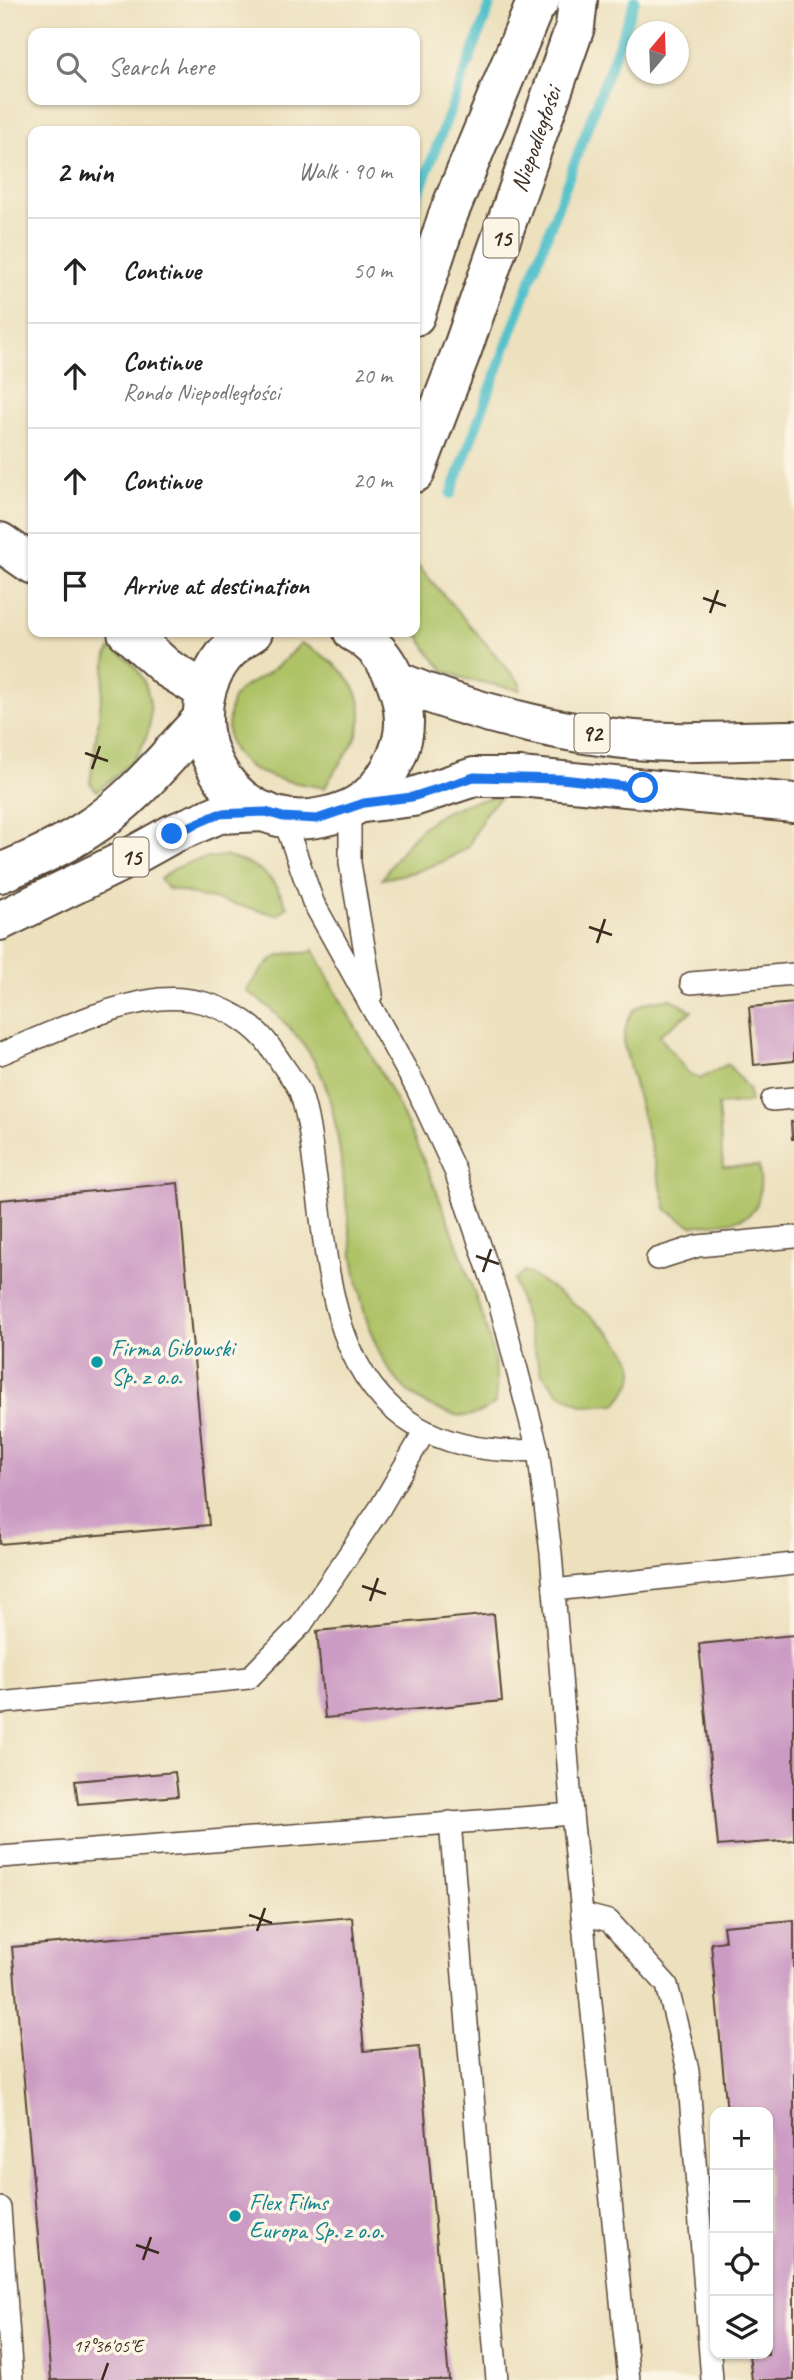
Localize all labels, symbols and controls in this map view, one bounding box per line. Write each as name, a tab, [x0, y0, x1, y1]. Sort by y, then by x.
north arrow	[626, 21, 689, 84]
search box	[28, 28, 420, 105]
icon: search	[52, 48, 90, 86]
text: Search here	[108, 50, 214, 83]
street label: Niepodległości	[503, 80, 569, 196]
text: 2 min	[56, 153, 113, 191]
text: Walk · 90 m	[299, 157, 392, 186]
road number: 15	[484, 218, 518, 258]
icon: ahead	[56, 252, 94, 290]
text: Continue	[123, 254, 201, 287]
text: 50 m	[353, 256, 392, 285]
text: Continue	[123, 345, 201, 378]
icon: ahead	[56, 357, 94, 395]
text: 20 m	[353, 361, 392, 390]
text: Rondo Niepodległości	[123, 378, 280, 407]
icon: ahead	[56, 462, 94, 500]
text: Continue	[123, 464, 201, 497]
text: 20 m	[353, 466, 392, 495]
icon: arrive	[56, 567, 94, 605]
text: Arrive at destination	[123, 569, 309, 602]
road number: 92	[574, 713, 610, 752]
route start	[627, 772, 658, 803]
route end	[156, 818, 187, 849]
road number: 15	[114, 838, 148, 876]
place label: Firma Gibowski Sp. z o.o.	[111, 1333, 237, 1391]
marker: Firma Gibowski Sp. z o.o.	[89, 1354, 105, 1370]
map controls	[710, 2107, 773, 2359]
button: +	[710, 2107, 773, 2170]
button: −	[710, 2170, 773, 2233]
place label: Flex Films Europa Sp. z o.o.	[249, 2187, 384, 2245]
marker: Flex Films Europa Sp. z o.o.	[227, 2208, 243, 2224]
button: locate	[710, 2233, 773, 2296]
button: layers	[710, 2296, 773, 2359]
text: 17°36'05"E	[73, 2335, 145, 2357]

